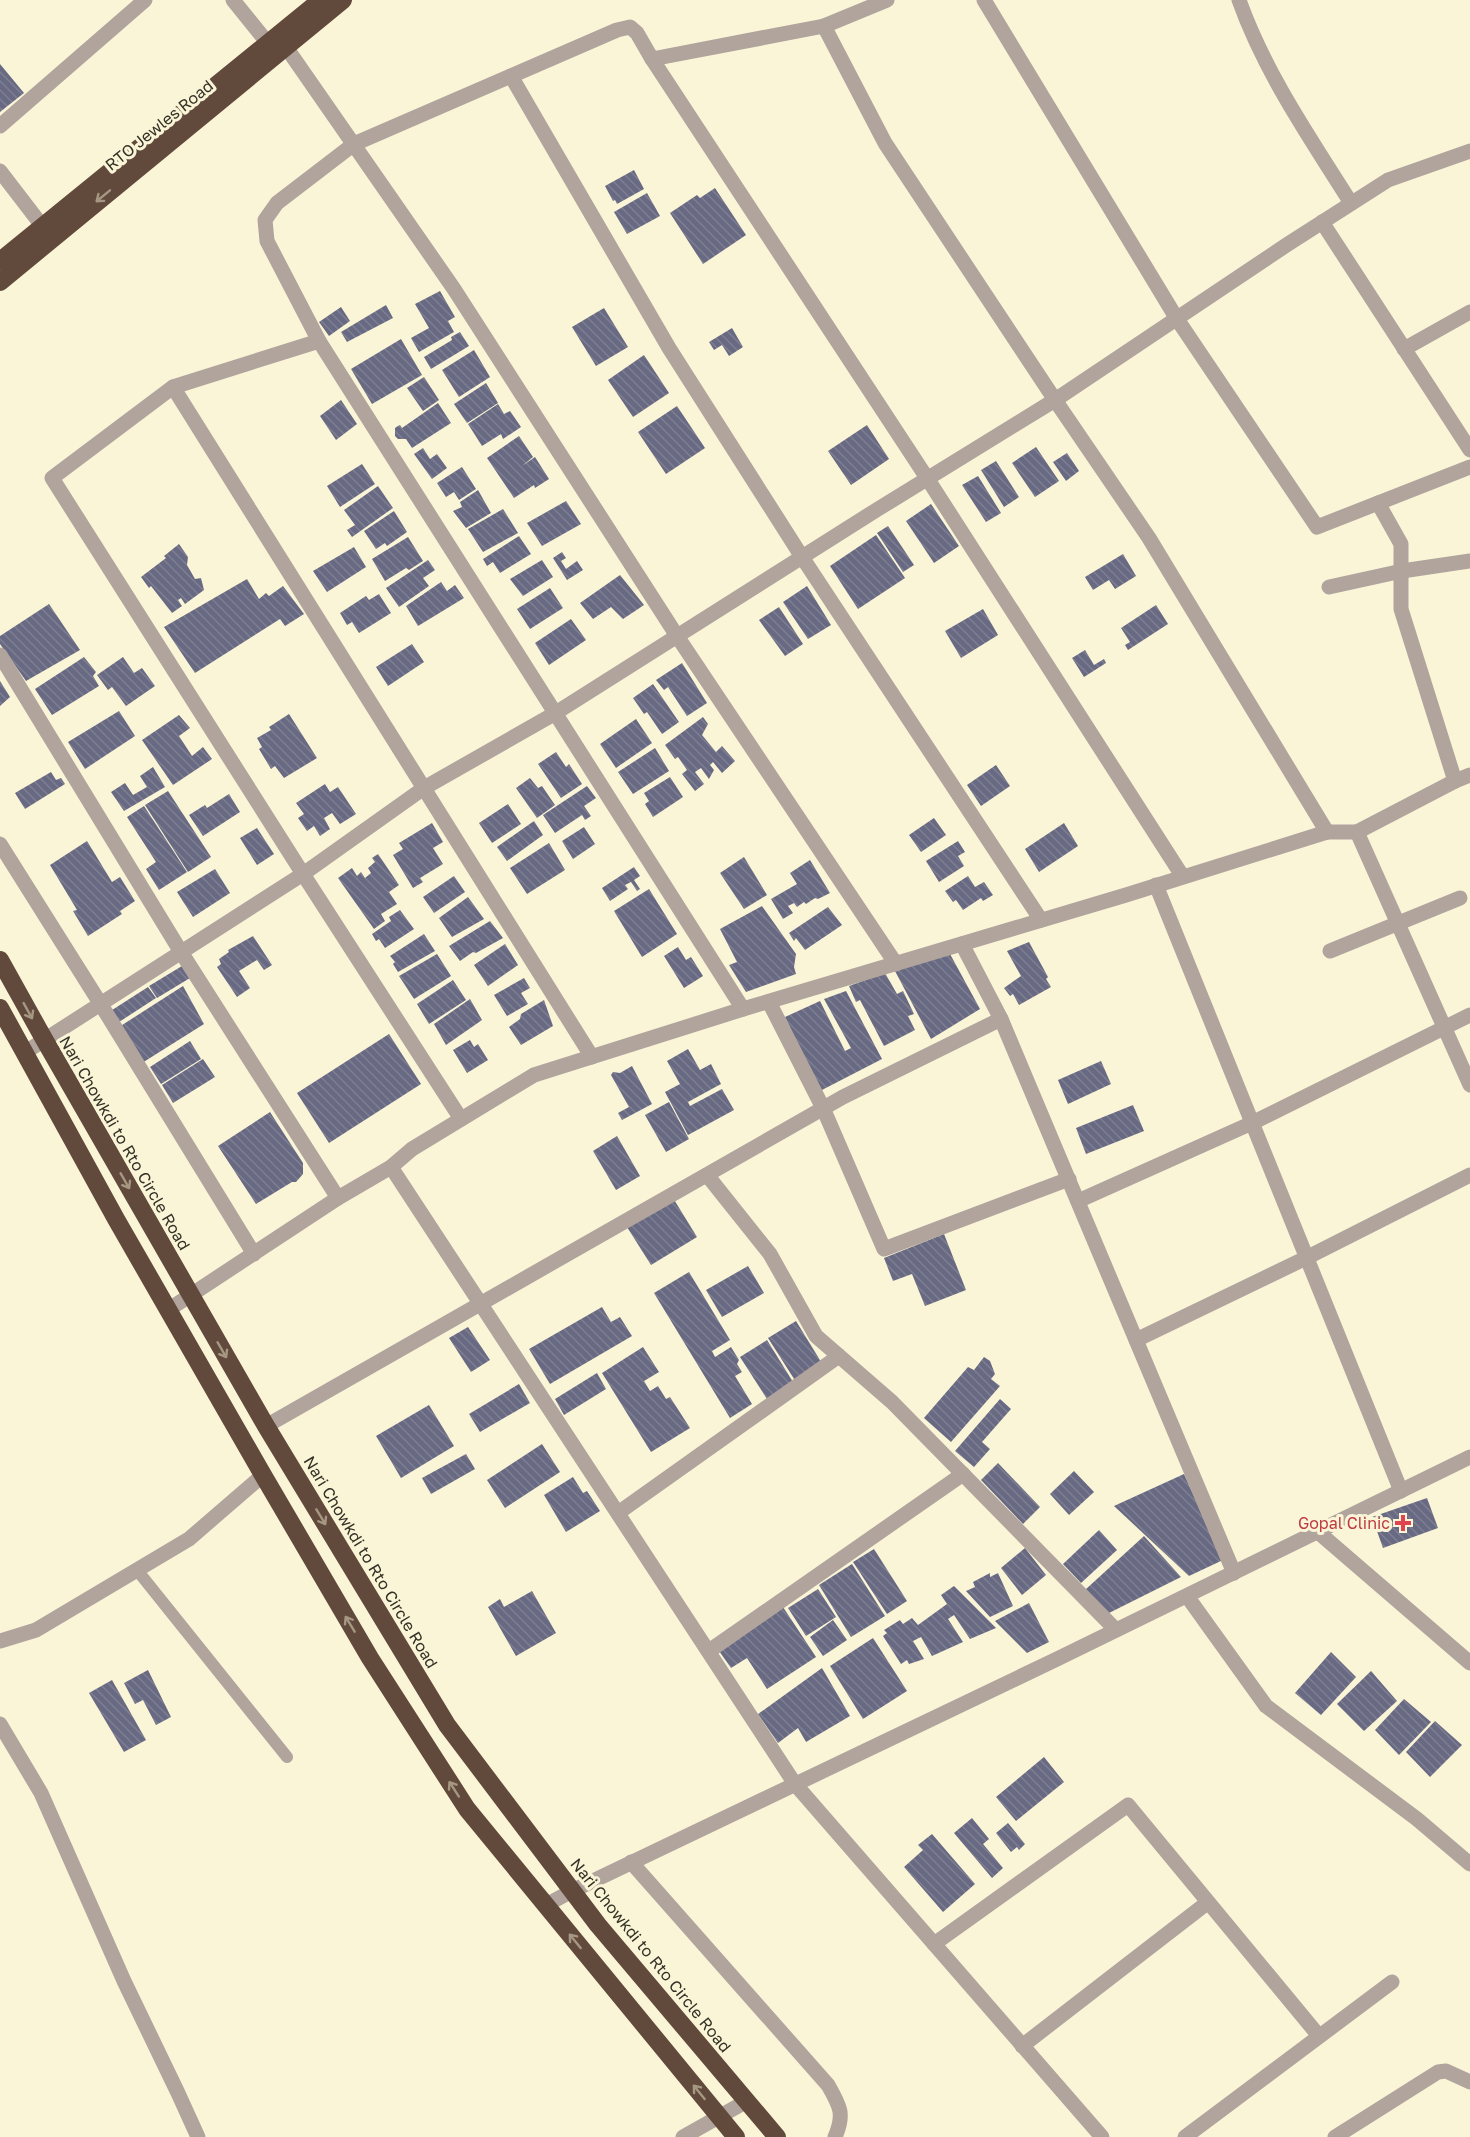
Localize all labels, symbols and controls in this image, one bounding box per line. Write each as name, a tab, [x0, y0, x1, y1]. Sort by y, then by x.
street label: RTO Jewles Road	[101, 75, 217, 175]
one-way arrow	[95, 190, 111, 203]
one-way arrow	[22, 1002, 34, 1019]
street label: Nari Chowkdi to Rto Circle Road	[55, 1032, 195, 1254]
one-way arrow	[119, 1172, 131, 1189]
one-way arrow	[217, 1340, 228, 1358]
street label: Nari Chowkdi to Rto Circle Road	[300, 1452, 442, 1672]
one-way arrow	[316, 1508, 328, 1525]
place label: Gopal Clinic	[1298, 1513, 1390, 1533]
marker: Gopal Clinic	[1394, 1514, 1412, 1532]
one-way arrow	[344, 1616, 356, 1633]
one-way arrow	[448, 1781, 460, 1797]
street label: Nari Chowkdi to Rto Circle Road	[566, 1854, 736, 2056]
one-way arrow	[569, 1933, 582, 1949]
one-way arrow	[692, 2084, 705, 2100]

